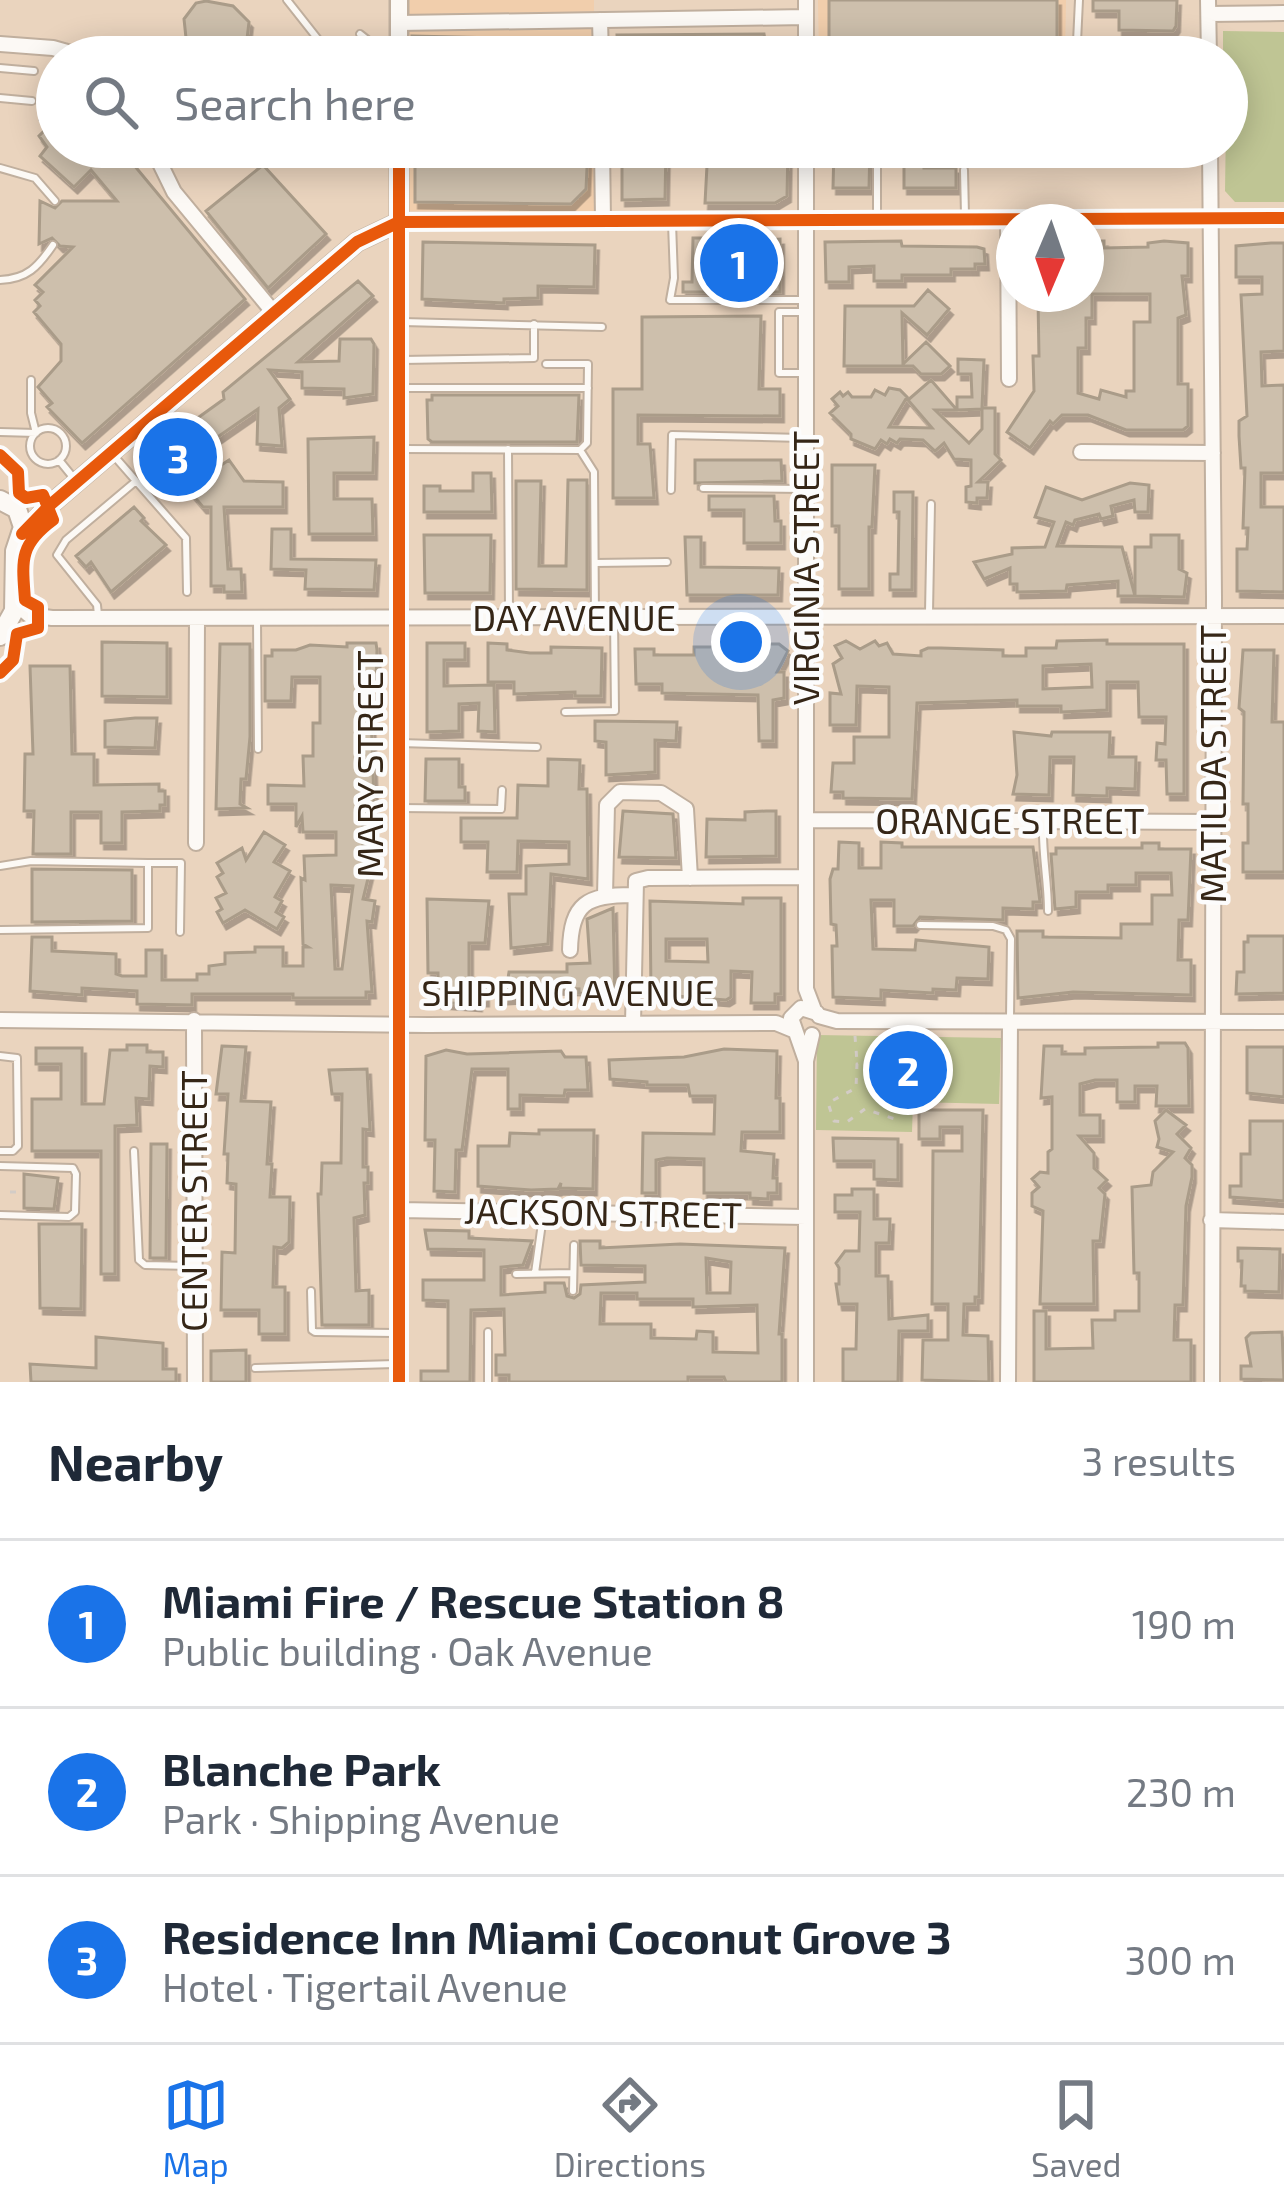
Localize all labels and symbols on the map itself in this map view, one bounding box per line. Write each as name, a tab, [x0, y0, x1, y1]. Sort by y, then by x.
north arrow	[996, 204, 1104, 312]
pin: 1	[700, 218, 778, 308]
pin: 3	[139, 412, 217, 502]
street label: VIRGINIA STREET	[783, 431, 826, 705]
street label: DAY AVENUE	[472, 595, 676, 638]
your location	[711, 612, 771, 672]
street label: MATILDA STREET	[1190, 625, 1233, 903]
street label: MARY STREET	[347, 650, 390, 878]
street label: ORANGE STREET	[875, 798, 1145, 841]
street label: SHIPPING AVENUE	[421, 970, 715, 1013]
pin: 2	[869, 1025, 947, 1115]
street label: CENTER STREET	[171, 1070, 214, 1332]
street label: JACKSON STREET	[463, 1188, 743, 1235]

